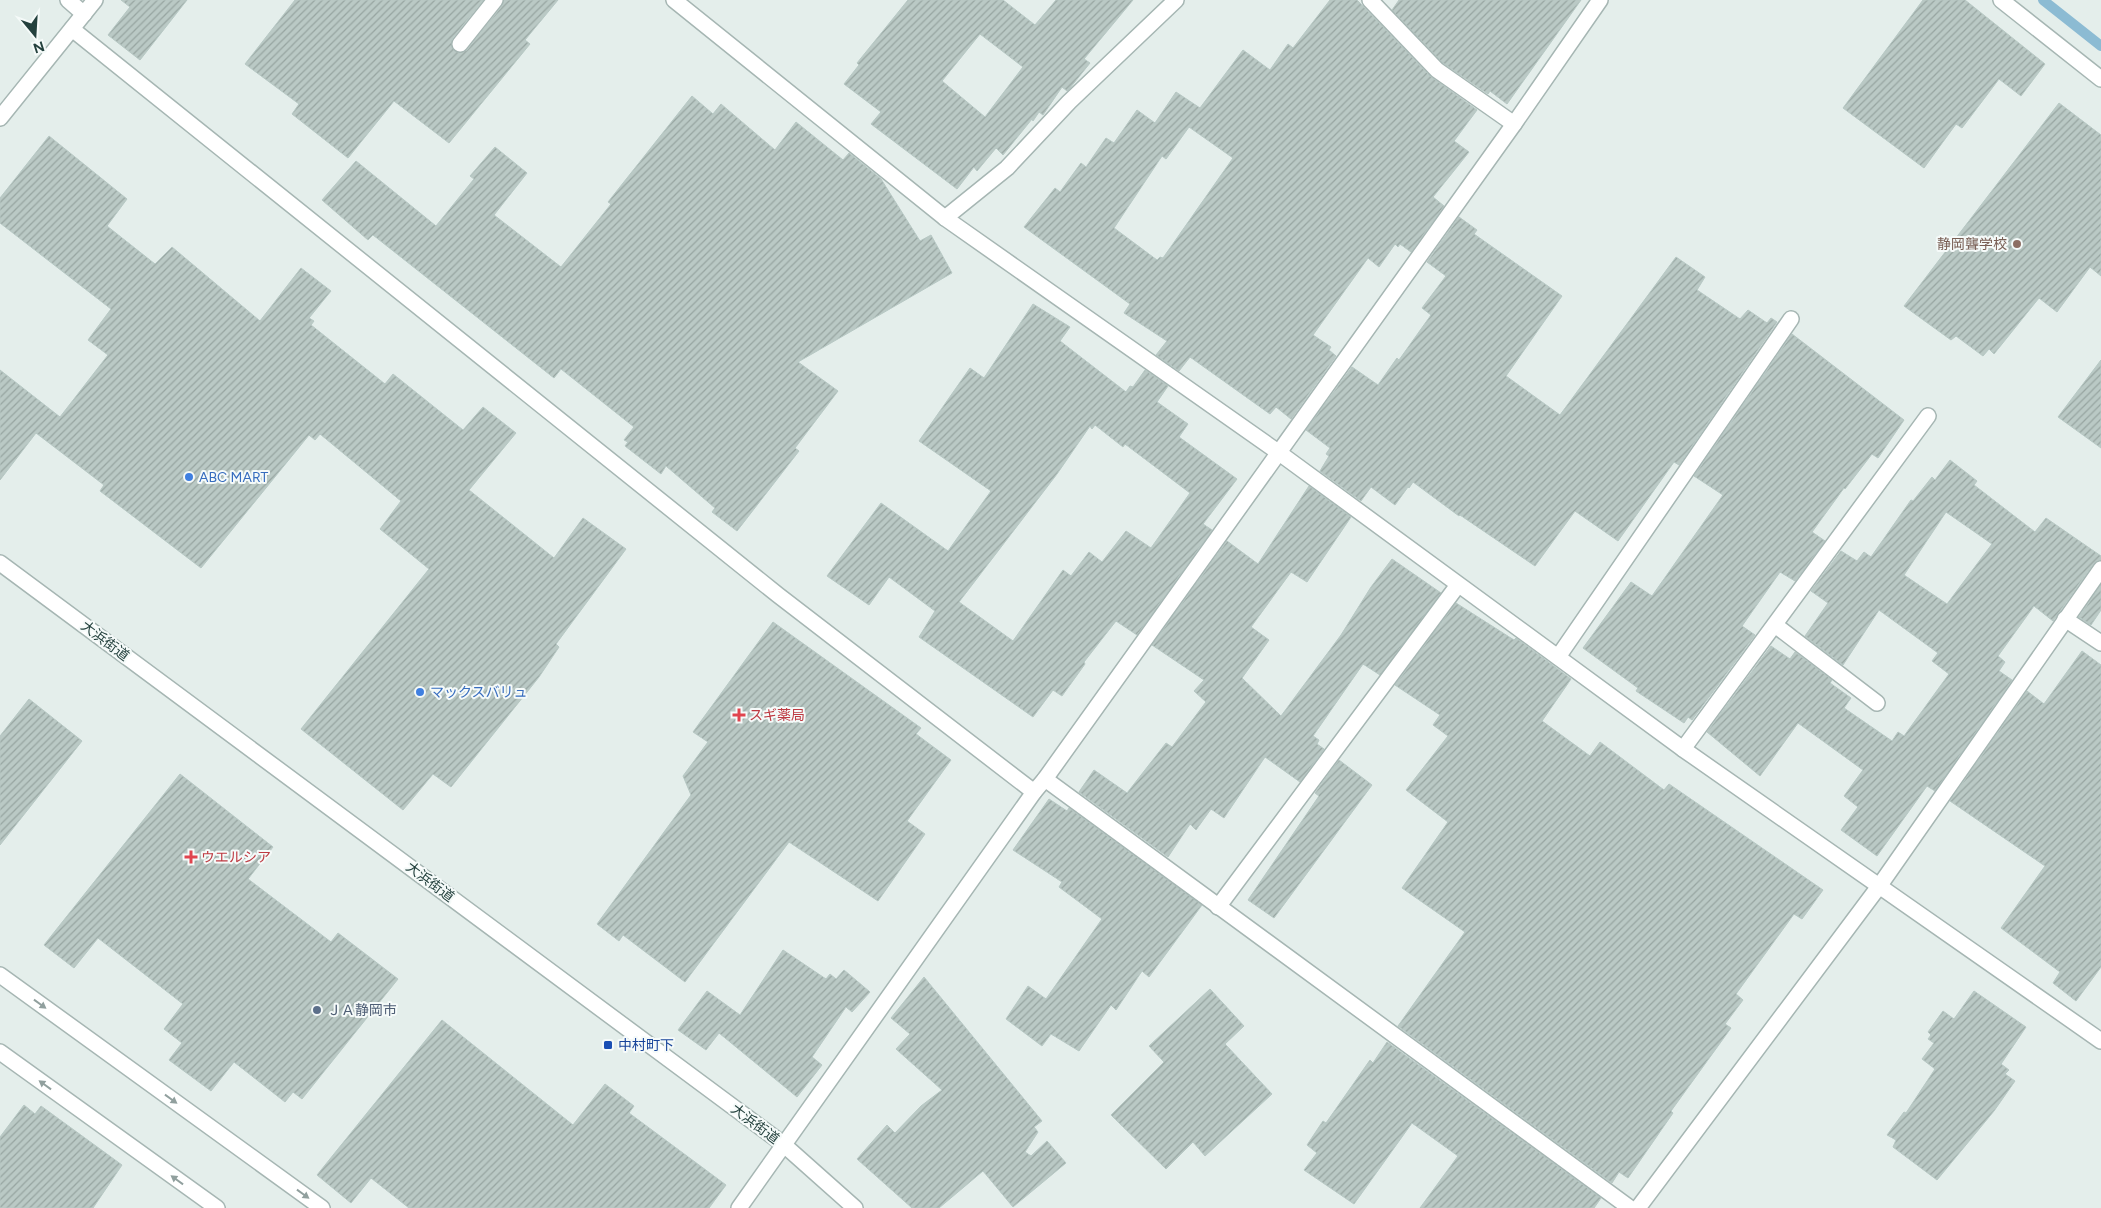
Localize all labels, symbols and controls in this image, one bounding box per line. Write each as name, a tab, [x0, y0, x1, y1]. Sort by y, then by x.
north arrow	[10, 10, 60, 60]
text: N	[31, 37, 47, 57]
place label: 静岡聾学校	[1937, 236, 2007, 253]
marker: 静岡聾学校	[2011, 238, 2023, 250]
place label: ABC MART	[199, 469, 269, 486]
marker: ABC MART	[183, 471, 195, 483]
street label: 大浜街道	[78, 617, 132, 665]
place label: マックスバリュ	[430, 684, 528, 701]
marker: マックスバリュ	[414, 686, 426, 698]
place label: スギ薬局	[749, 707, 805, 724]
marker: スギ薬局	[733, 709, 745, 721]
place label: ウエルシア	[201, 849, 271, 866]
marker: ウエルシア	[185, 851, 197, 863]
street label: 大浜街道	[403, 858, 457, 906]
one-way arrow	[33, 999, 46, 1009]
place label: ＪＡ静岡市	[327, 1002, 397, 1019]
marker: ＪＡ静岡市	[311, 1004, 323, 1016]
place label: 中村町下	[618, 1037, 674, 1054]
marker: 中村町下	[602, 1039, 614, 1051]
one-way arrow	[38, 1080, 52, 1090]
one-way arrow	[164, 1094, 178, 1104]
street label: 大浜街道	[728, 1100, 782, 1148]
one-way arrow	[171, 1174, 184, 1185]
one-way arrow	[296, 1189, 310, 1199]

